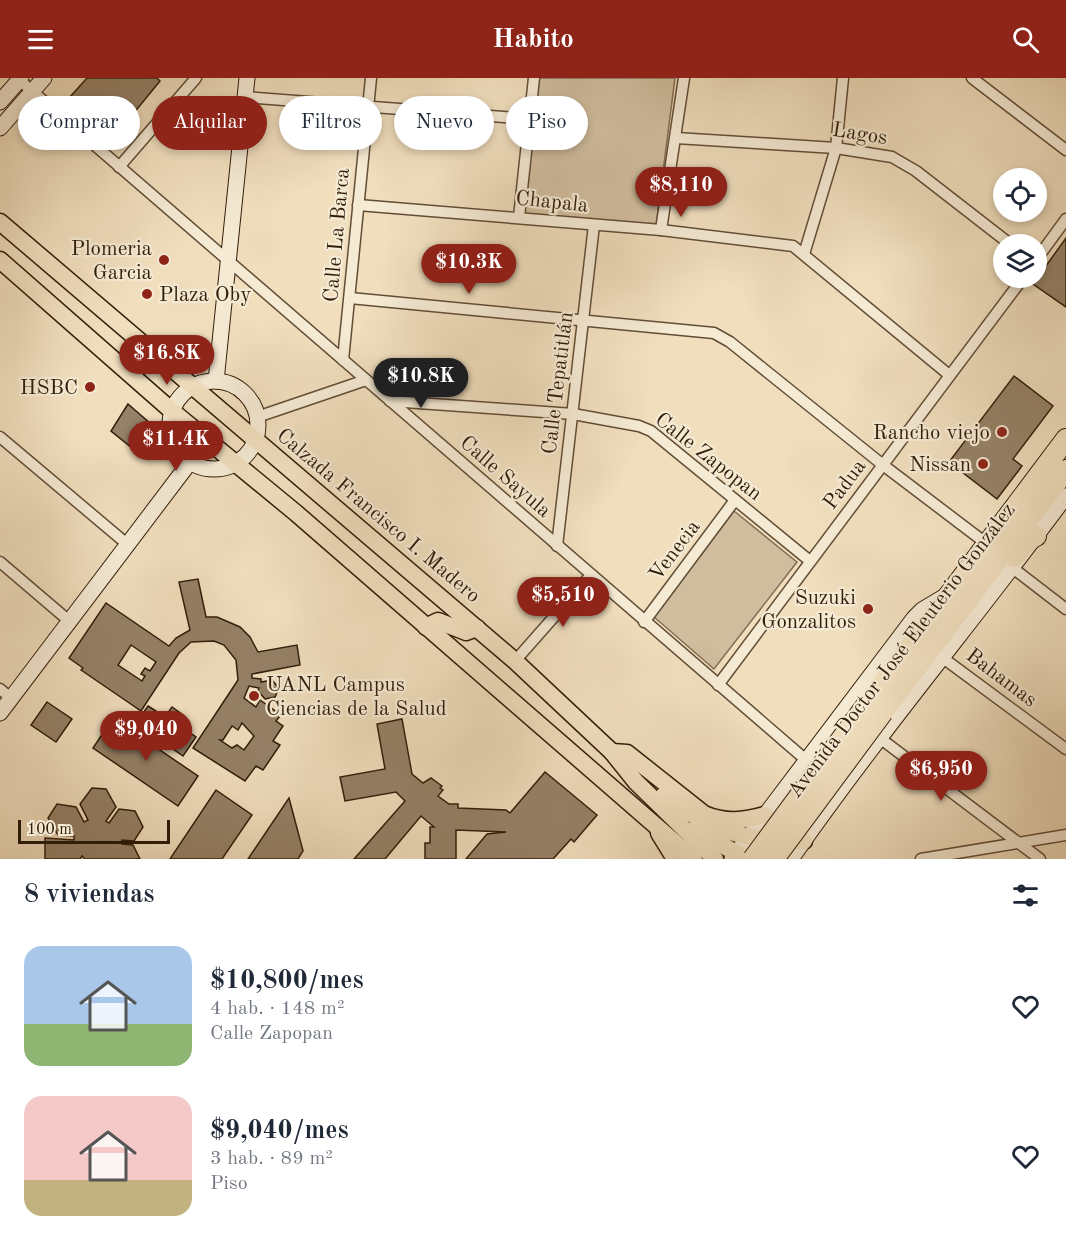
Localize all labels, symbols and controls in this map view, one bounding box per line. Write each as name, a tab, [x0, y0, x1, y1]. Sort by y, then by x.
icon: menu	[24, 23, 57, 56]
icon: search	[1009, 23, 1042, 56]
text: Habito	[492, 26, 574, 53]
chip: Comprar	[18, 96, 140, 150]
chip: Alquilar	[152, 96, 267, 150]
chip: Filtros	[279, 96, 382, 150]
chip: Nuevo	[394, 96, 494, 150]
chip: Piso	[506, 96, 588, 150]
street label: Lagos	[831, 120, 889, 149]
street label: Calle La Barca	[321, 167, 354, 303]
pin: $8,110	[632, 167, 730, 218]
map controls	[993, 168, 1047, 288]
button: locate	[993, 168, 1047, 222]
text: $8,110	[649, 176, 713, 196]
street label: Chapala	[514, 188, 589, 217]
button: layers	[993, 234, 1047, 288]
place label: Plomeria Garcia	[71, 239, 152, 284]
pin: $10.3K	[420, 244, 518, 295]
marker: Plomeria Garcia	[157, 253, 171, 267]
text: $10.3K	[435, 253, 503, 273]
place label: Plaza Oby	[159, 285, 251, 306]
marker: Plaza Oby	[140, 287, 154, 301]
street label: Calle Tepatitlán	[539, 311, 578, 456]
pin: $16.8K	[118, 335, 216, 386]
text: $16.8K	[133, 344, 201, 364]
pin: $10.8K	[372, 358, 470, 409]
text: $10.8K	[387, 367, 455, 387]
place label: HSBC	[20, 378, 78, 399]
marker: HSBC	[83, 380, 97, 394]
street label: Calle Zapopan	[651, 409, 765, 505]
pin: $11.4K	[127, 421, 225, 472]
place label: Rancho viejo	[873, 423, 990, 444]
street label: Calzada Francisco I. Madero	[272, 425, 484, 607]
marker: Rancho viejo	[995, 425, 1009, 439]
text: $11.4K	[142, 430, 210, 450]
street label: Calle Sayula	[456, 432, 554, 522]
place label: Nissan	[909, 455, 971, 476]
street label: Padua	[820, 456, 871, 514]
marker: Nissan	[976, 457, 990, 471]
street label: Avenida Doctor José Eleuterio González	[785, 500, 1020, 802]
street label: Venecia	[646, 517, 705, 585]
pin: $5,510	[514, 577, 612, 628]
text: $5,510	[531, 586, 595, 606]
place label: Suzuki Gonzalitos	[761, 588, 856, 633]
marker: Suzuki Gonzalitos	[861, 602, 875, 616]
street label: Bahamas	[962, 645, 1040, 712]
place label: UANL Campus Ciencias de la Salud	[266, 675, 447, 720]
marker: UANL Campus Ciencias de la Salud	[247, 689, 261, 703]
pin: $9,040	[97, 711, 195, 762]
text: $9,040	[114, 720, 178, 740]
pin: $6,950	[892, 751, 990, 802]
text: $6,950	[909, 760, 973, 780]
scale bar	[18, 817, 170, 844]
text: 100 m	[27, 822, 72, 838]
icon: filters	[1009, 879, 1042, 912]
text: 8 viviendas	[24, 882, 154, 908]
text: $10,800/mes	[210, 968, 364, 994]
icon: home	[72, 970, 144, 1042]
icon: heart	[1009, 990, 1042, 1023]
text: 4 hab. · 148 m²	[210, 999, 344, 1019]
text: Calle Zapopan	[210, 1024, 333, 1044]
text: $9,040/mes	[210, 1118, 349, 1144]
icon: home	[72, 1120, 144, 1192]
icon: heart	[1009, 1140, 1042, 1173]
text: 3 hab. · 89 m²	[210, 1149, 333, 1169]
text: Piso	[210, 1174, 248, 1194]

